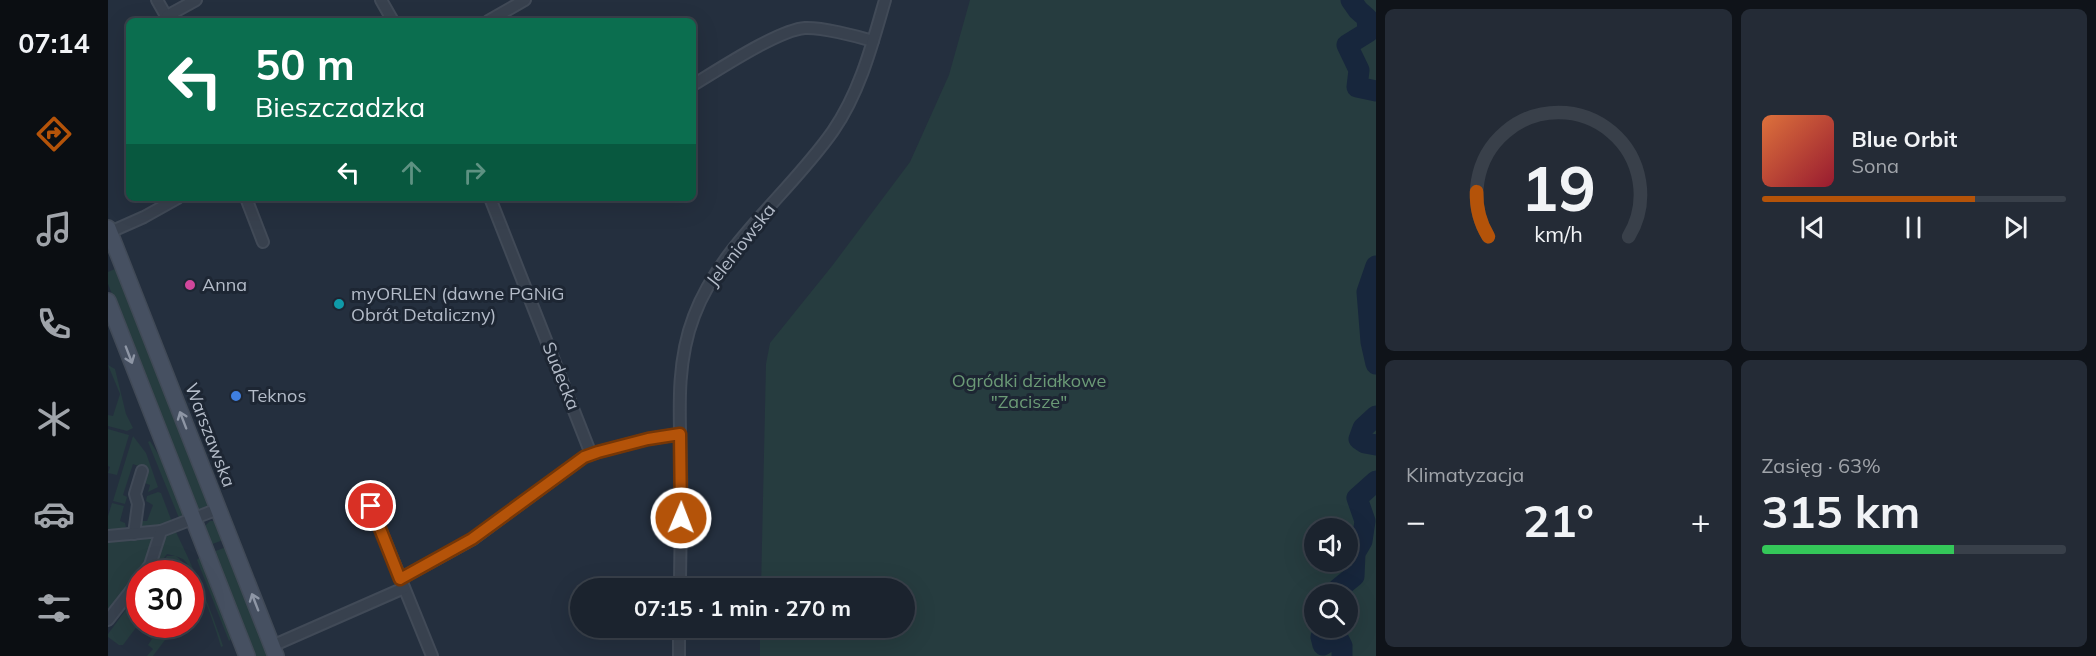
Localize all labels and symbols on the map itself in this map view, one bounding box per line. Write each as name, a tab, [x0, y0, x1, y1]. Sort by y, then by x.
street label: Jeleniowska	[701, 199, 780, 291]
place label: Anna	[202, 273, 247, 296]
marker: Anna	[183, 278, 197, 292]
place label: myORLEN (dawne PGNiG Obrót Detaliczny)	[351, 282, 565, 326]
marker: myORLEN (dawne PGNiG Obrót Detaliczny)	[332, 297, 346, 311]
street label: Sudecka	[537, 339, 585, 413]
one-way arrow	[125, 345, 136, 364]
park label: Ogródki działkowe "Zacisze"	[952, 369, 1106, 413]
street label: Warszawska	[180, 380, 241, 490]
place label: Teknos	[248, 384, 306, 407]
marker: Teknos	[229, 389, 243, 403]
one-way arrow	[177, 411, 188, 430]
pin	[345, 480, 396, 531]
position arrow	[649, 486, 713, 550]
speed limit sign: 30	[126, 560, 204, 638]
one-way arrow	[249, 593, 260, 611]

